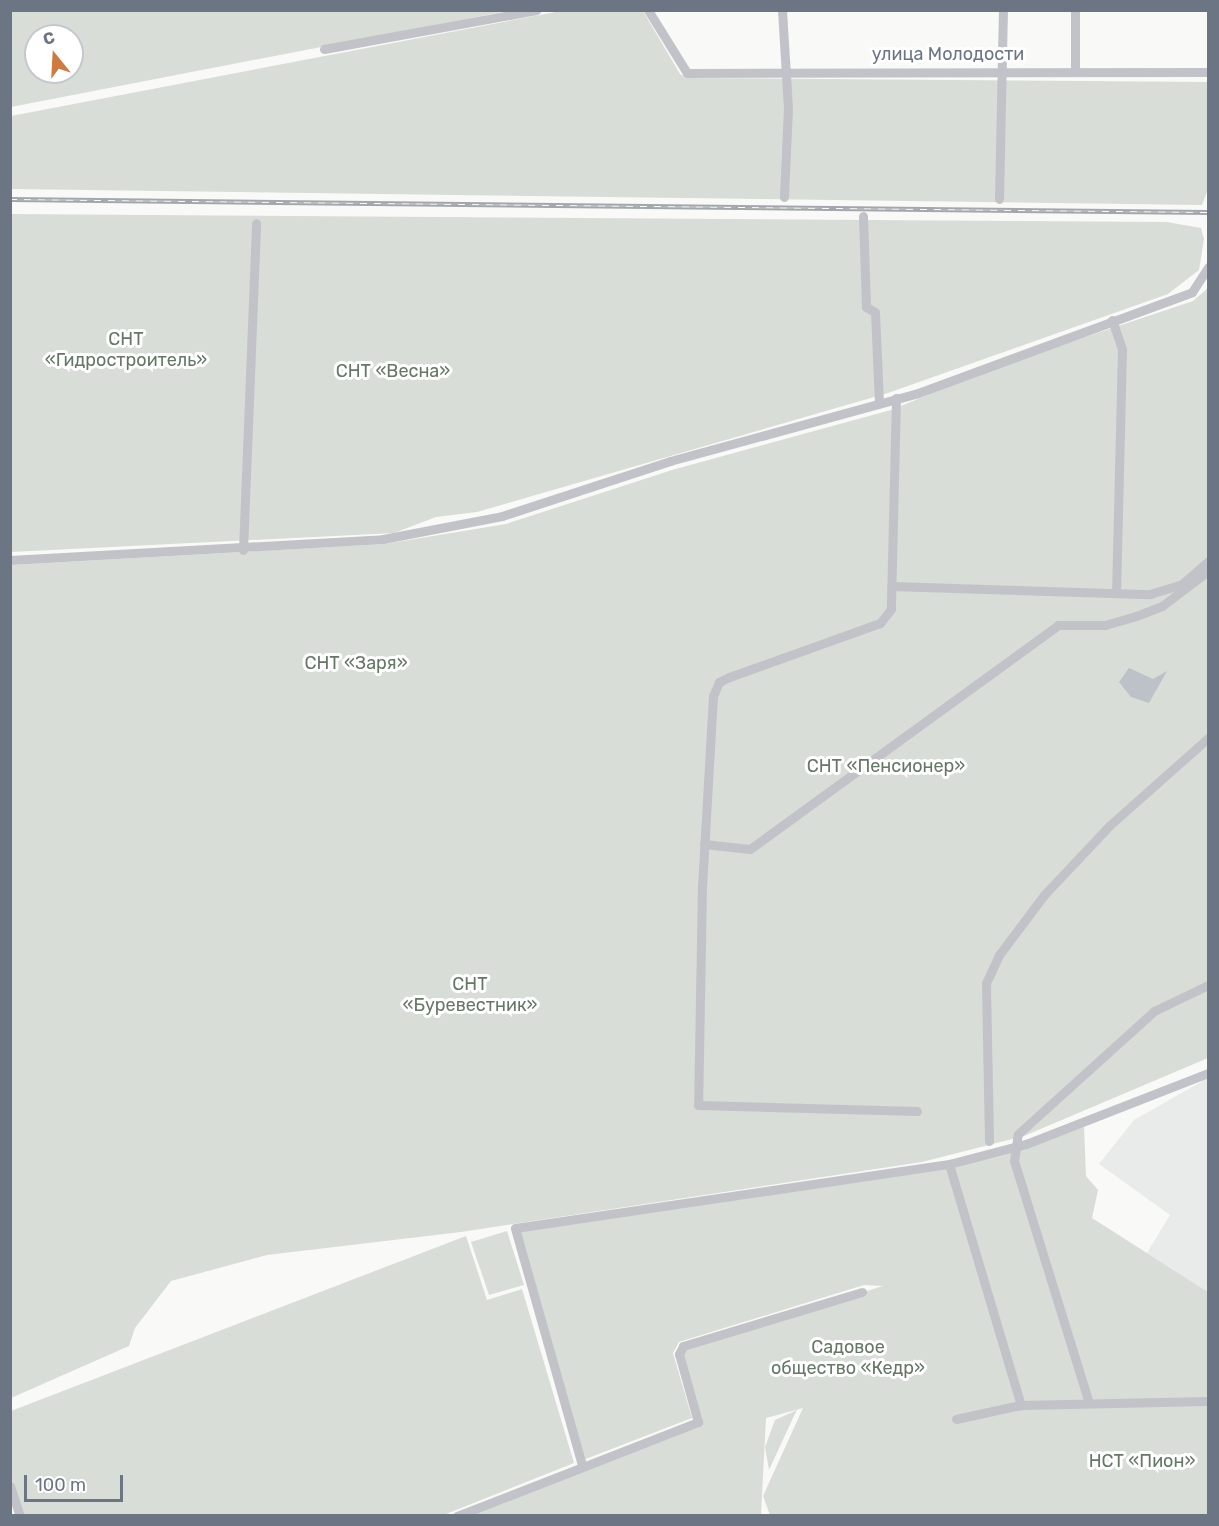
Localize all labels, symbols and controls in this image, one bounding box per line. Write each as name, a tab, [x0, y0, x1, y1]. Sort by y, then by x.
north arrow	[24, 24, 84, 84]
text: С	[41, 28, 57, 49]
street label: улица Молодости	[872, 43, 1024, 65]
park label: СНТ «Гидростроитель»	[45, 329, 207, 372]
park label: СНТ «Весна»	[336, 360, 450, 382]
park label: СНТ «Заря»	[304, 652, 408, 674]
park label: СНТ «Пенсионер»	[807, 755, 965, 777]
park label: СНТ «Буревестник»	[403, 974, 537, 1016]
park label: Садовое общество «Кедр»	[771, 1337, 925, 1380]
park label: НСТ «Пион»	[1089, 1450, 1195, 1472]
scale bar	[27, 1463, 126, 1501]
text: 100 m	[35, 1474, 86, 1496]

